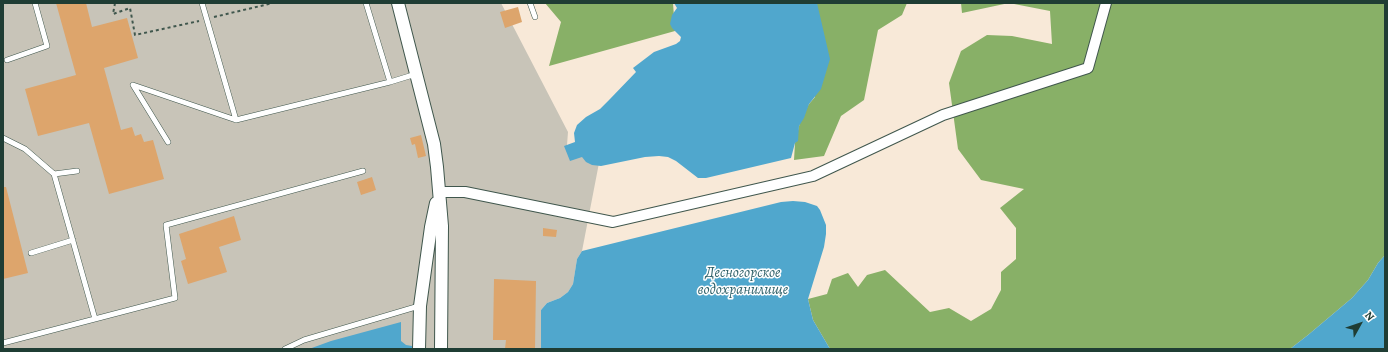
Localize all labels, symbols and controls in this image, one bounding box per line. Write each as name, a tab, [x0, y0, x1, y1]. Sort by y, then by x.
water label: Десногорское водохранилище	[698, 264, 788, 299]
north arrow	[1340, 304, 1380, 344]
text: N	[1361, 308, 1378, 324]

